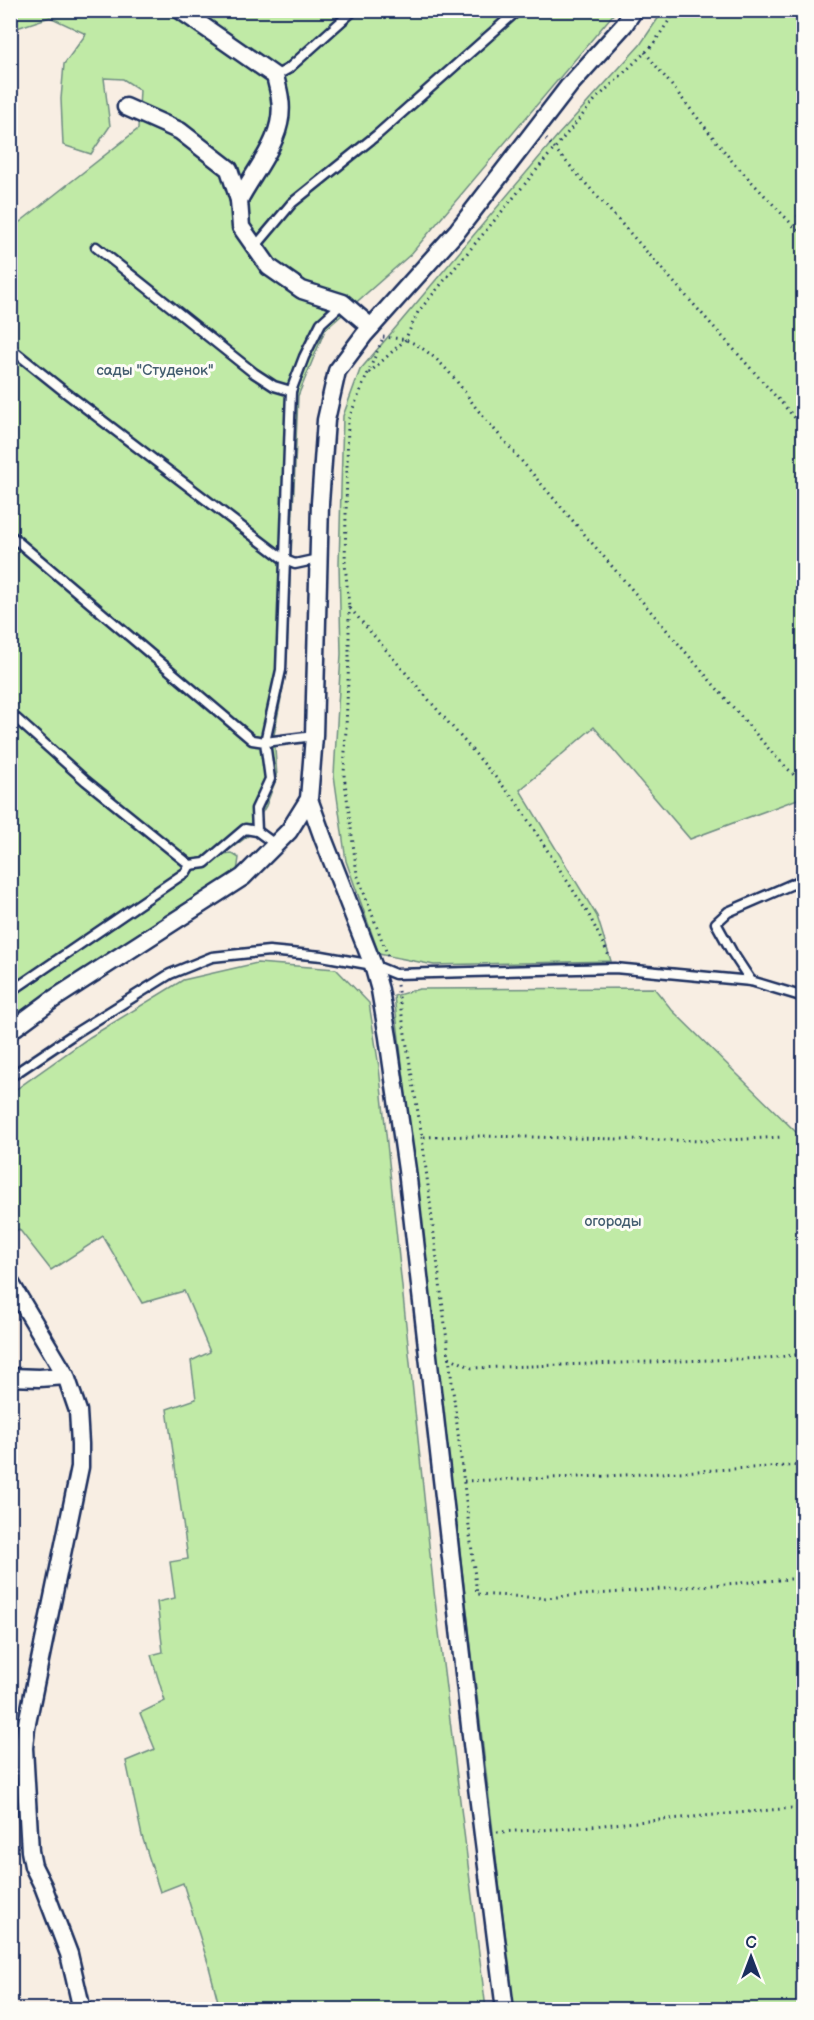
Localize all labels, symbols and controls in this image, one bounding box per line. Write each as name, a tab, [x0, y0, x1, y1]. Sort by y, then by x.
park label: сады "Студенок"	[96, 361, 214, 380]
park label: огороды	[585, 1212, 641, 1231]
north arrow	[721, 1927, 781, 1987]
text: С	[745, 1934, 757, 1953]

